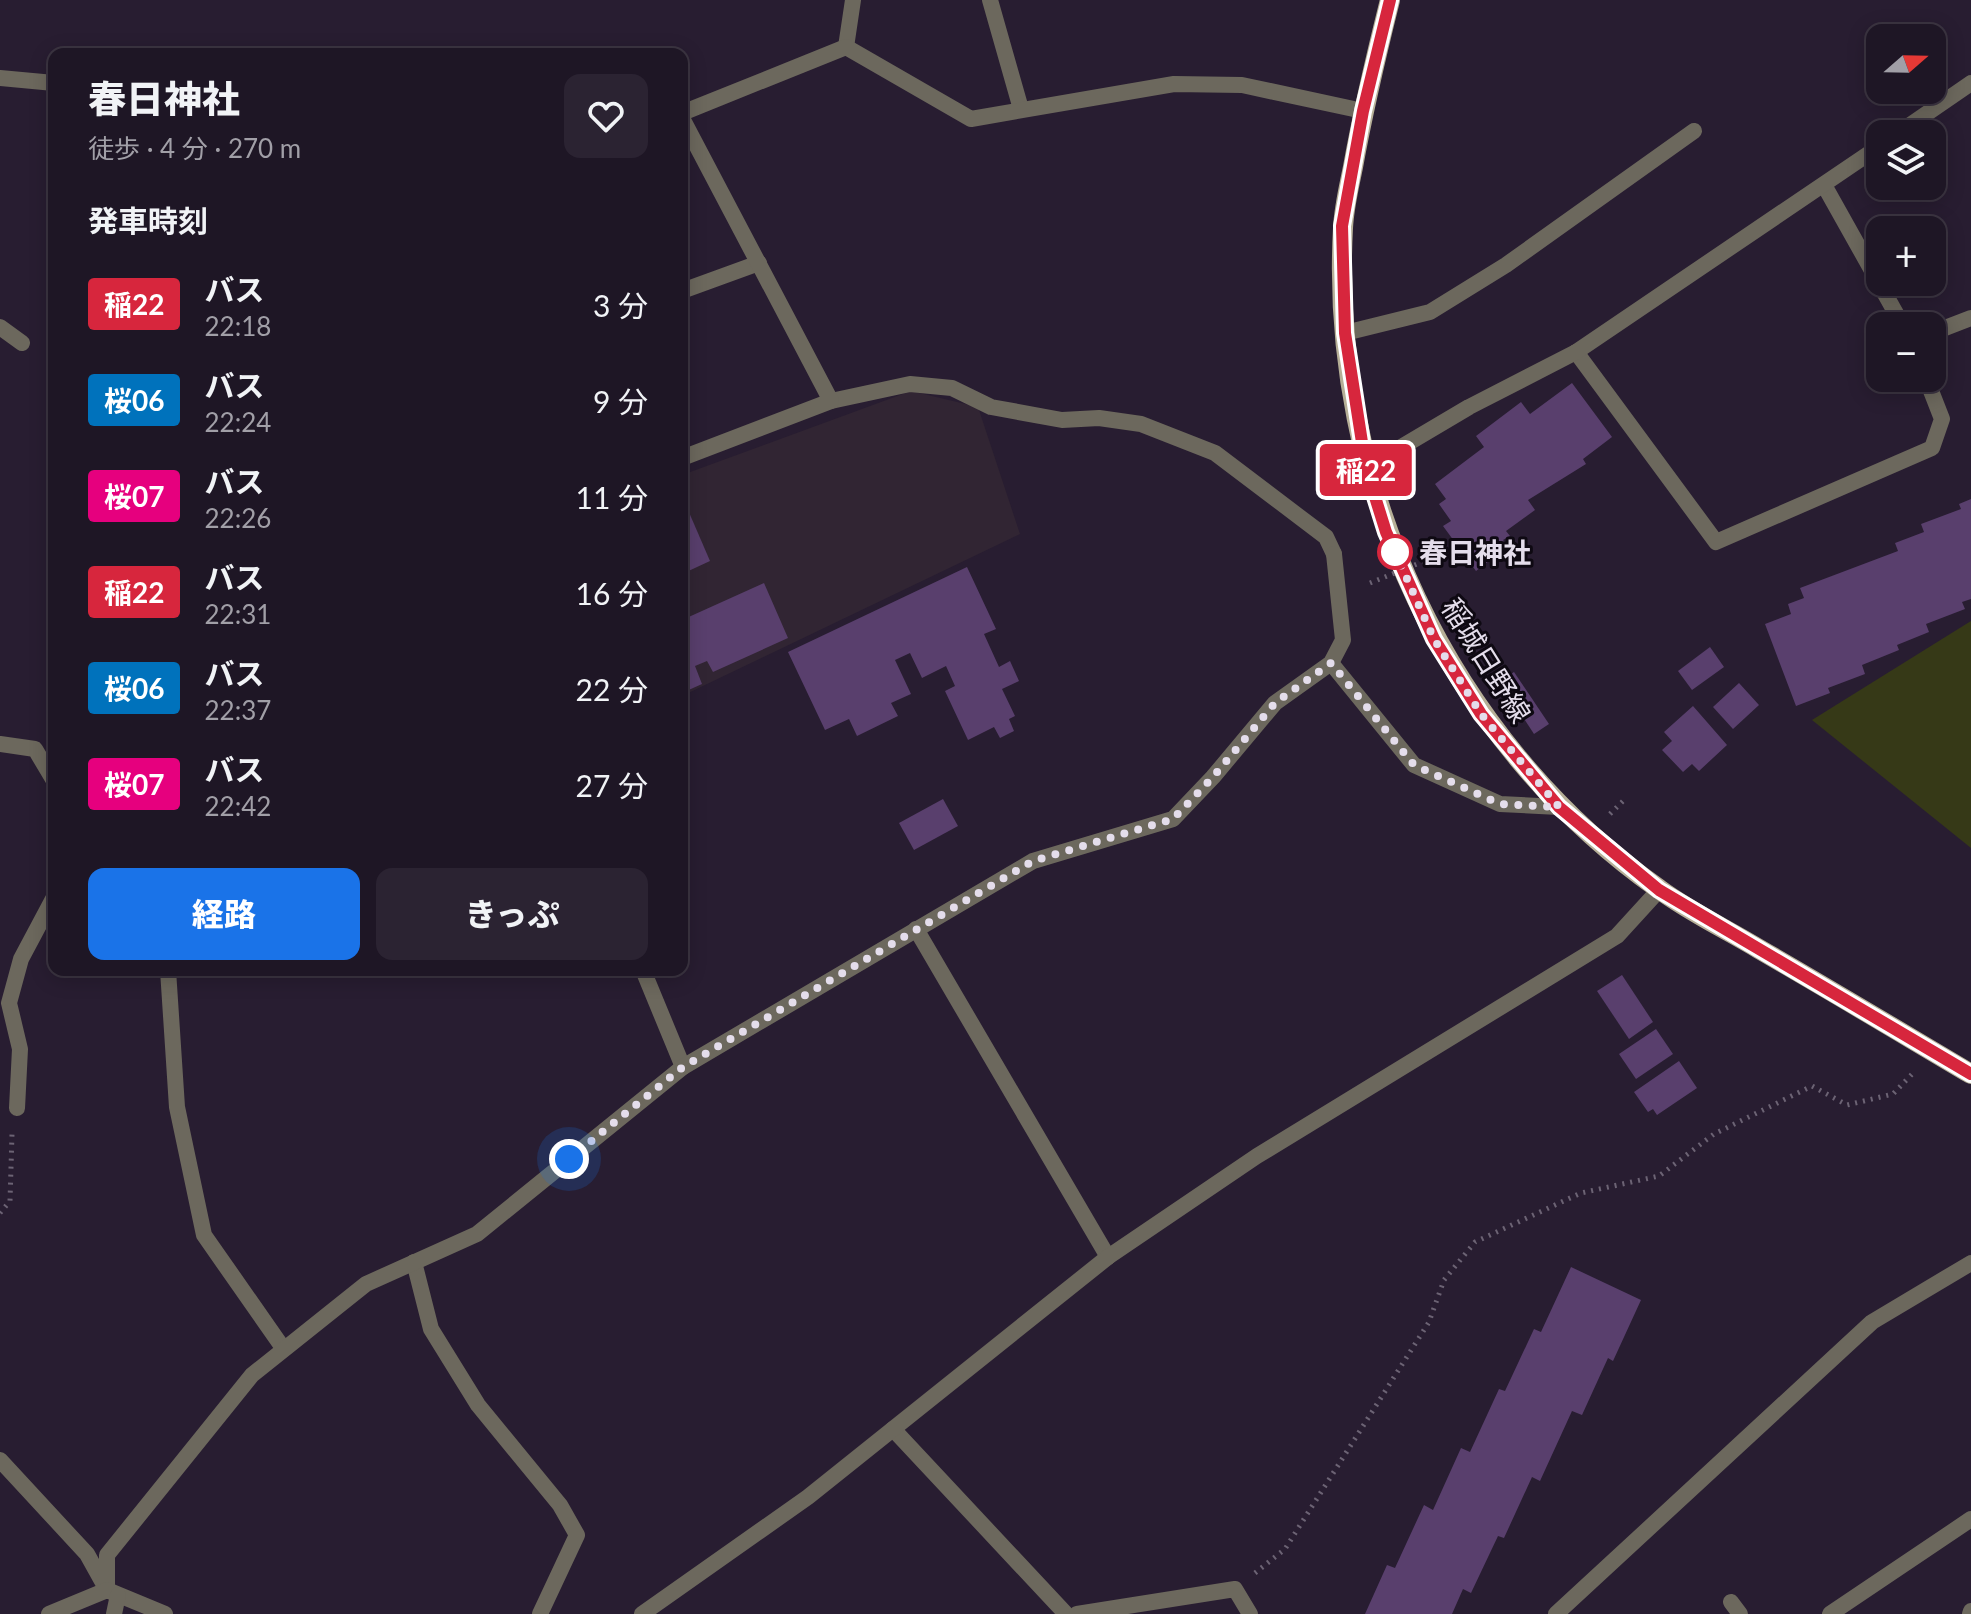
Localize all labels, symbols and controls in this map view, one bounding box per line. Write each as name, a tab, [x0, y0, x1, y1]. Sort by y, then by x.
north arrow	[1866, 24, 1946, 104]
map controls	[1866, 24, 1946, 392]
button: heart	[564, 74, 648, 158]
text: 春日神社	[88, 75, 240, 121]
button: layers	[1866, 120, 1946, 200]
text: 徒歩 · 4 分 · 270 m	[88, 132, 301, 164]
text: 発車時刻	[88, 202, 208, 238]
button: +	[1866, 216, 1946, 296]
text: バス	[204, 271, 264, 307]
text: 稲22	[104, 287, 164, 321]
text: 3 分	[593, 287, 648, 323]
text: 22:18	[204, 310, 271, 342]
button: −	[1866, 312, 1946, 392]
text: バス	[204, 367, 264, 403]
text: 桜06	[104, 383, 164, 417]
text: 9 分	[593, 383, 648, 419]
text: 22:24	[204, 406, 271, 438]
line badge: 稲22	[1320, 444, 1412, 496]
text: 稲22	[1336, 453, 1396, 487]
text: バス	[204, 463, 264, 499]
text: 桜07	[104, 479, 164, 513]
text: 11 分	[576, 479, 648, 515]
text: 22:26	[204, 502, 271, 534]
marker: 春日神社	[1378, 535, 1412, 569]
place label: 春日神社	[1419, 535, 1531, 569]
text: バス	[204, 559, 264, 595]
text: 稲22	[104, 575, 164, 609]
text: 16 分	[576, 575, 648, 611]
street label: 稲城日野線	[1435, 592, 1539, 728]
text: 22:31	[204, 598, 271, 630]
text: バス	[204, 655, 264, 691]
text: 桜06	[104, 671, 164, 705]
text: 22 分	[576, 671, 648, 707]
text: 22:37	[204, 694, 271, 726]
text: バス	[204, 751, 264, 787]
text: 桜07	[104, 767, 164, 801]
text: 27 分	[576, 767, 648, 803]
text: 22:42	[204, 790, 271, 822]
button: 経路	[88, 868, 360, 960]
button: きっぷ	[376, 868, 648, 960]
your location	[549, 1139, 589, 1179]

